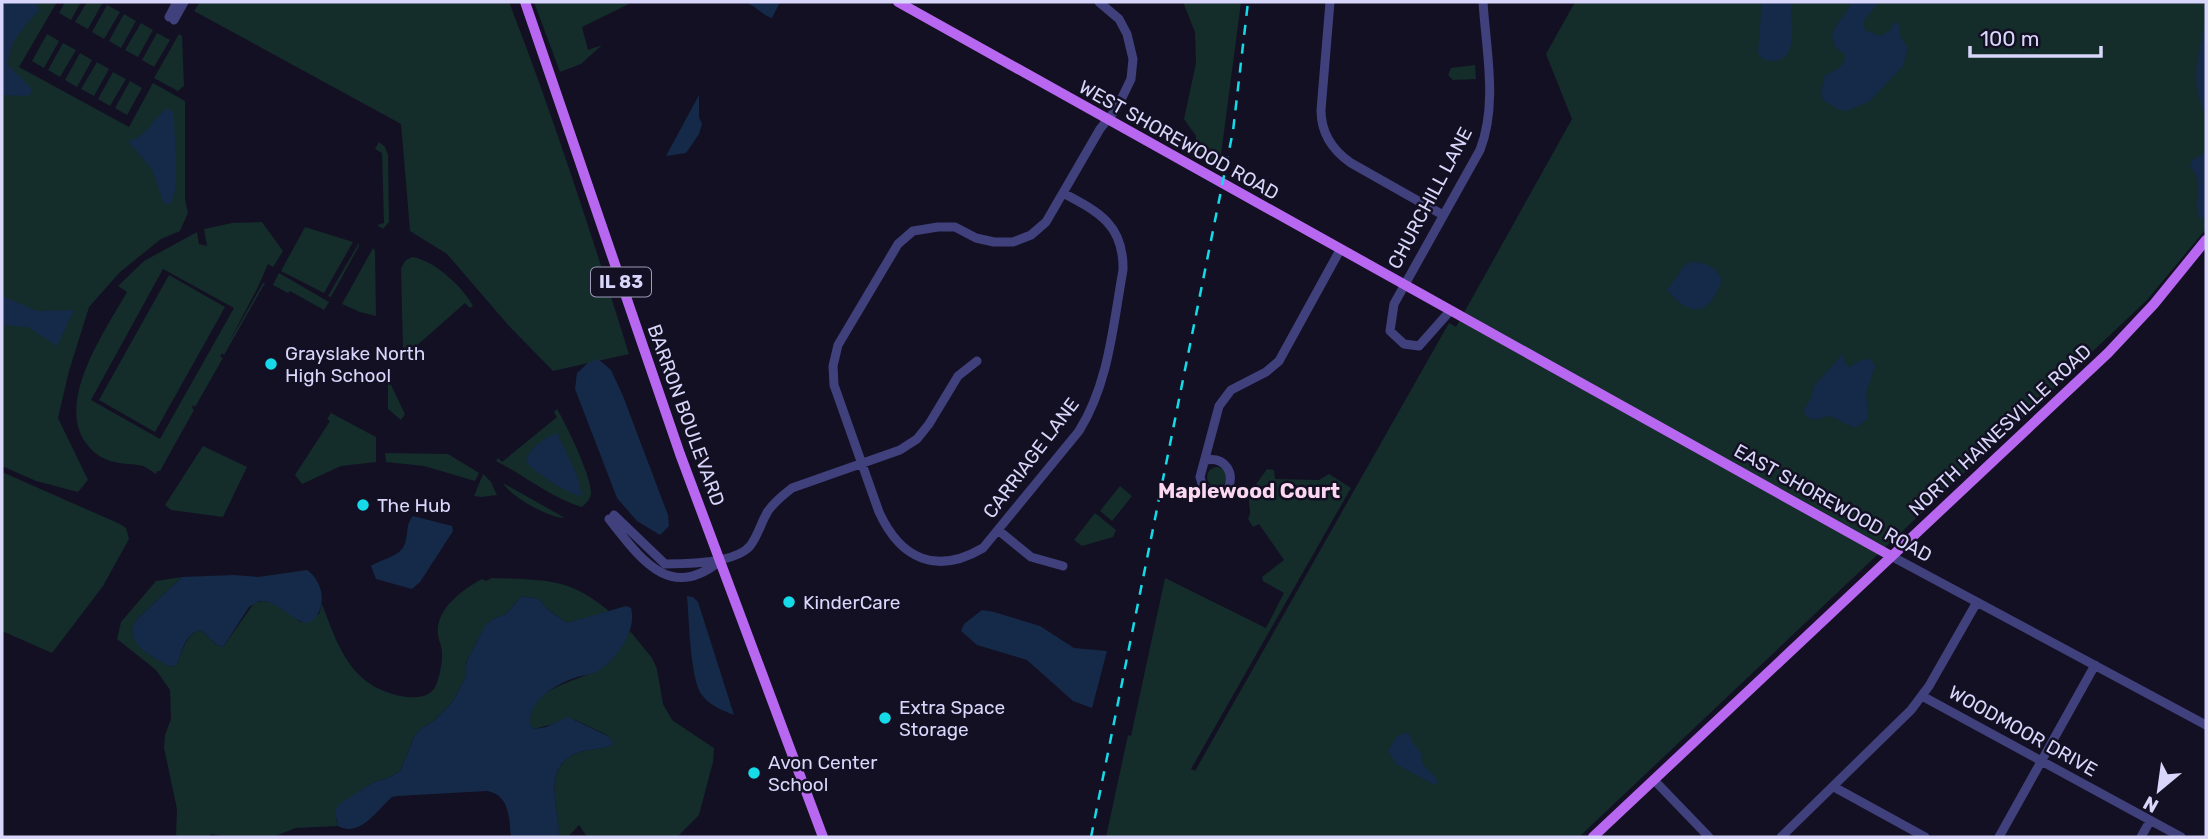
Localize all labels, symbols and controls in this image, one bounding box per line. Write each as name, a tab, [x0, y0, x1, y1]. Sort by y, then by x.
scale bar	[1970, 14, 2101, 58]
text: 100 m	[1980, 26, 2039, 51]
street label: WEST SHOREWOOD ROAD	[1075, 75, 1283, 205]
street label: CHURCHILL LANE	[1383, 123, 1477, 273]
road number: IL 83	[591, 268, 651, 296]
street label: BARRON BOULEVARD	[642, 321, 730, 509]
street label: NORTH HAINESVILLE ROAD	[1904, 339, 2096, 521]
place label: Grayslake North High School	[285, 342, 425, 387]
marker: Grayslake North High School	[263, 356, 279, 372]
street label: CARRIAGE LANE	[978, 393, 1084, 523]
street label: EAST SHOREWOOD ROAD	[1730, 439, 1936, 567]
district label: Maplewood Court	[1158, 478, 1340, 503]
place label: The Hub	[377, 494, 451, 517]
marker: The Hub	[355, 497, 371, 513]
place label: KinderCare	[803, 591, 901, 614]
marker: KinderCare	[781, 594, 797, 610]
street label: WOODMOOR DRIVE	[1945, 681, 2101, 781]
place label: Extra Space Storage	[899, 696, 1005, 741]
marker: Extra Space Storage	[877, 710, 893, 726]
place label: Avon Center School	[768, 751, 878, 796]
north arrow	[2124, 755, 2194, 825]
marker: Avon Center School	[746, 765, 762, 781]
text: N	[2139, 791, 2163, 818]

